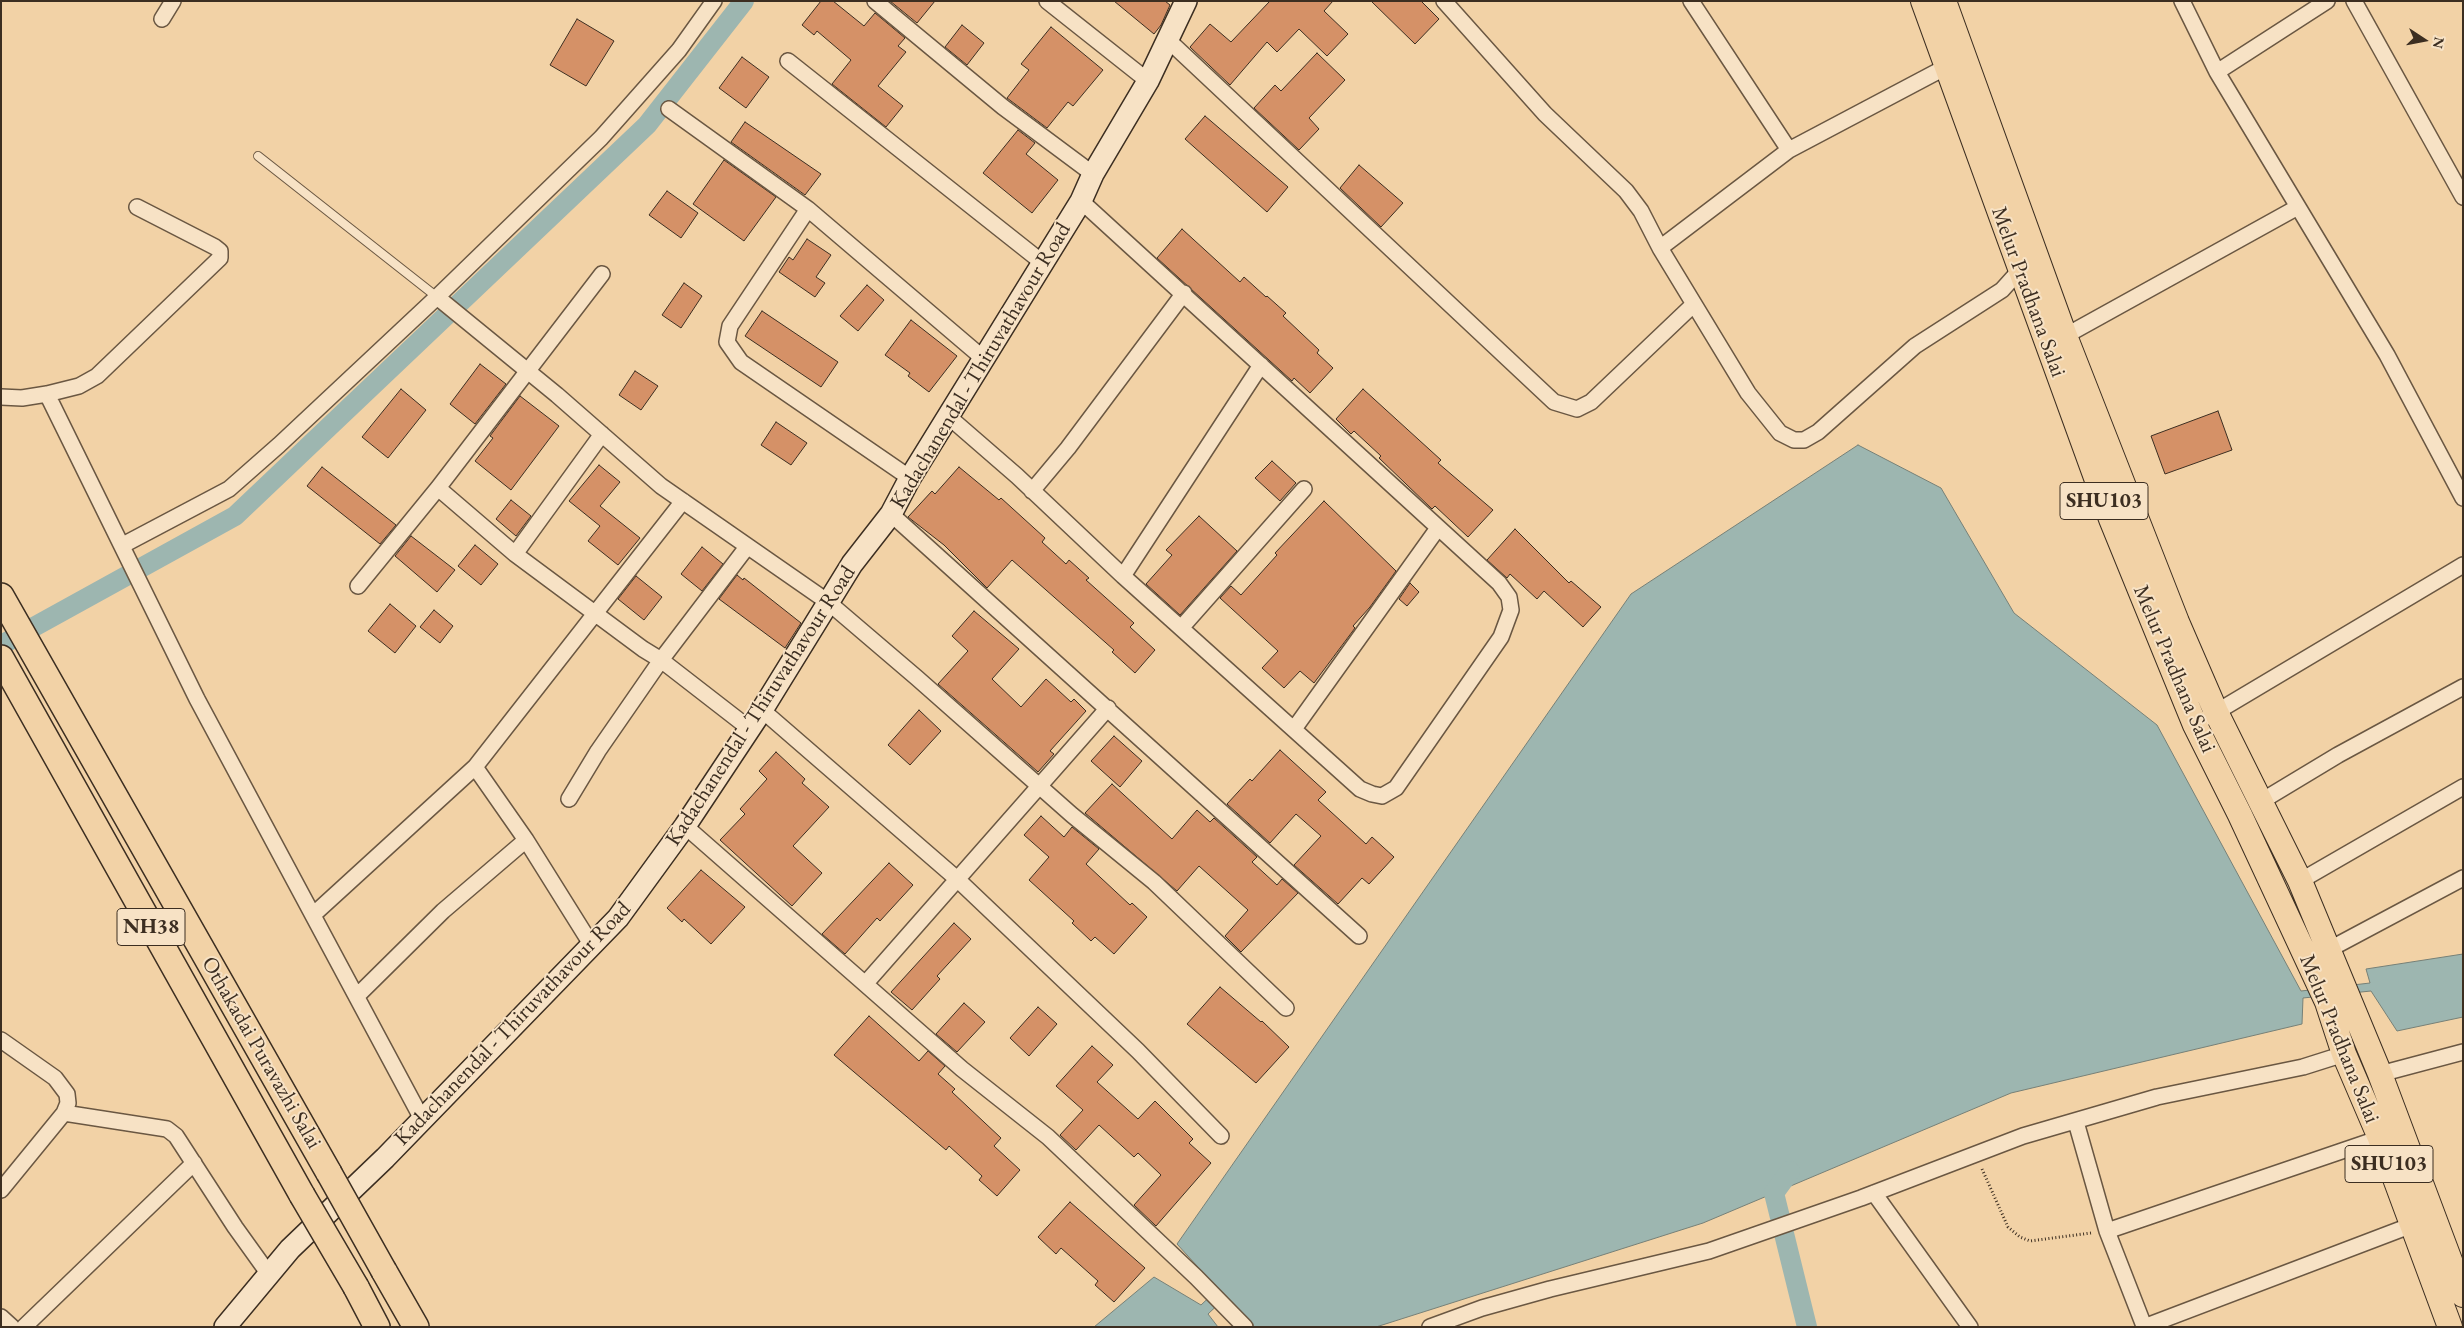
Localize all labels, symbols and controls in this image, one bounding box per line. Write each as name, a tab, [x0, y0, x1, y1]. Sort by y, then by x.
north arrow	[2399, 15, 2449, 65]
text: N	[2429, 36, 2449, 50]
street label: Melur Pradhana Salai	[1985, 203, 2071, 381]
street label: Kadachanendal - Thiruvathavour Road	[885, 218, 1077, 514]
road number: SHU103	[2060, 482, 2148, 520]
street label: Kadachanendal - Thiruvathavour Road	[660, 561, 862, 851]
street label: Melur Pradhana Salai	[2127, 581, 2221, 757]
street label: Kadachanendal - Thiruvathavour Road	[389, 897, 637, 1151]
road number: NH38	[117, 909, 185, 946]
street label: Melur Pradhana Salai	[2293, 951, 2385, 1127]
street label: Othakadai Puravazhi Salai	[195, 952, 327, 1154]
road number: SHU103	[2345, 1146, 2433, 1182]

